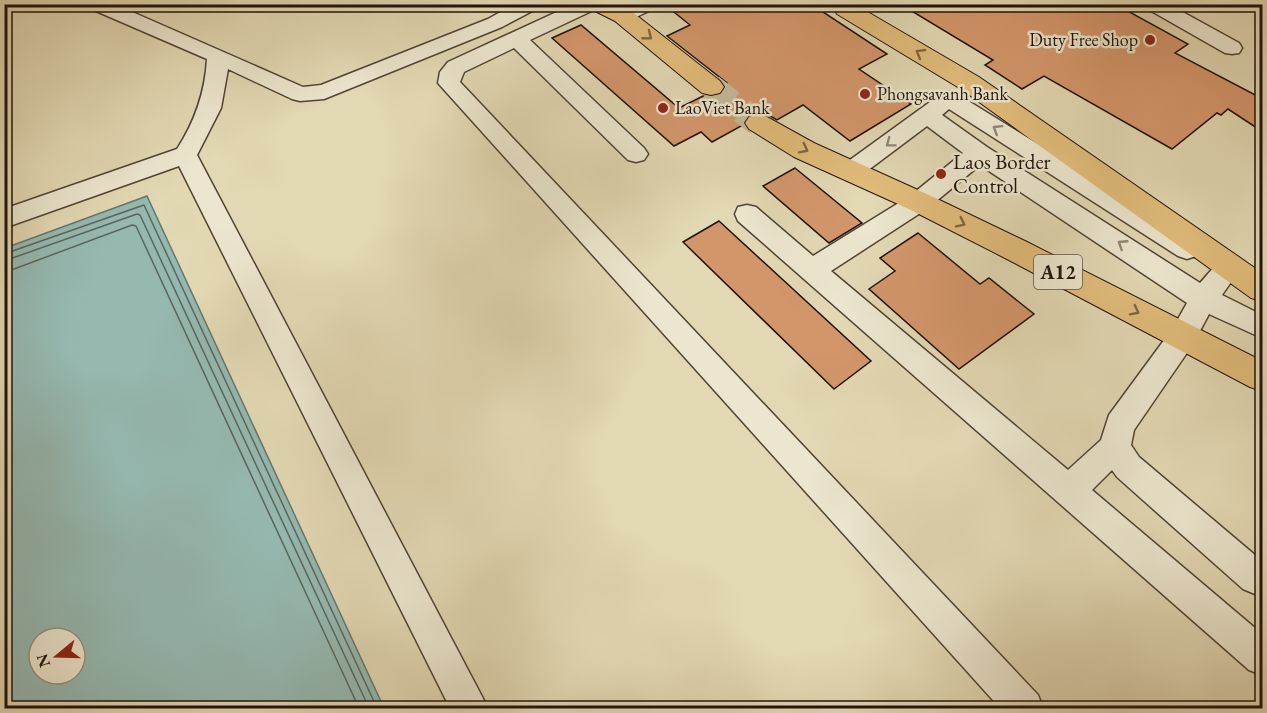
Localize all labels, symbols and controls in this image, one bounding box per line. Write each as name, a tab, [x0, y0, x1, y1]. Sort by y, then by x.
place label: Duty Free Shop	[1029, 28, 1138, 51]
one-way arrow	[641, 29, 652, 40]
marker: Duty Free Shop	[1143, 33, 1157, 47]
one-way arrow	[916, 49, 926, 60]
place label: Phongsavanh Bank	[877, 82, 1009, 105]
marker: Phongsavanh Bank	[858, 87, 872, 101]
place label: LaoViet Bank	[675, 96, 770, 119]
marker: LaoViet Bank	[656, 101, 670, 115]
one-way arrow	[993, 125, 1003, 137]
one-way arrow	[885, 135, 896, 146]
one-way arrow	[798, 142, 808, 153]
place label: Laos Border Control	[953, 148, 1051, 199]
marker: Laos Border Control	[934, 167, 948, 181]
one-way arrow	[955, 216, 966, 227]
one-way arrow	[1118, 240, 1128, 252]
road number: A12	[1034, 255, 1082, 289]
one-way arrow	[1129, 304, 1140, 316]
north arrow	[27, 626, 87, 686]
text: N	[31, 651, 55, 670]

